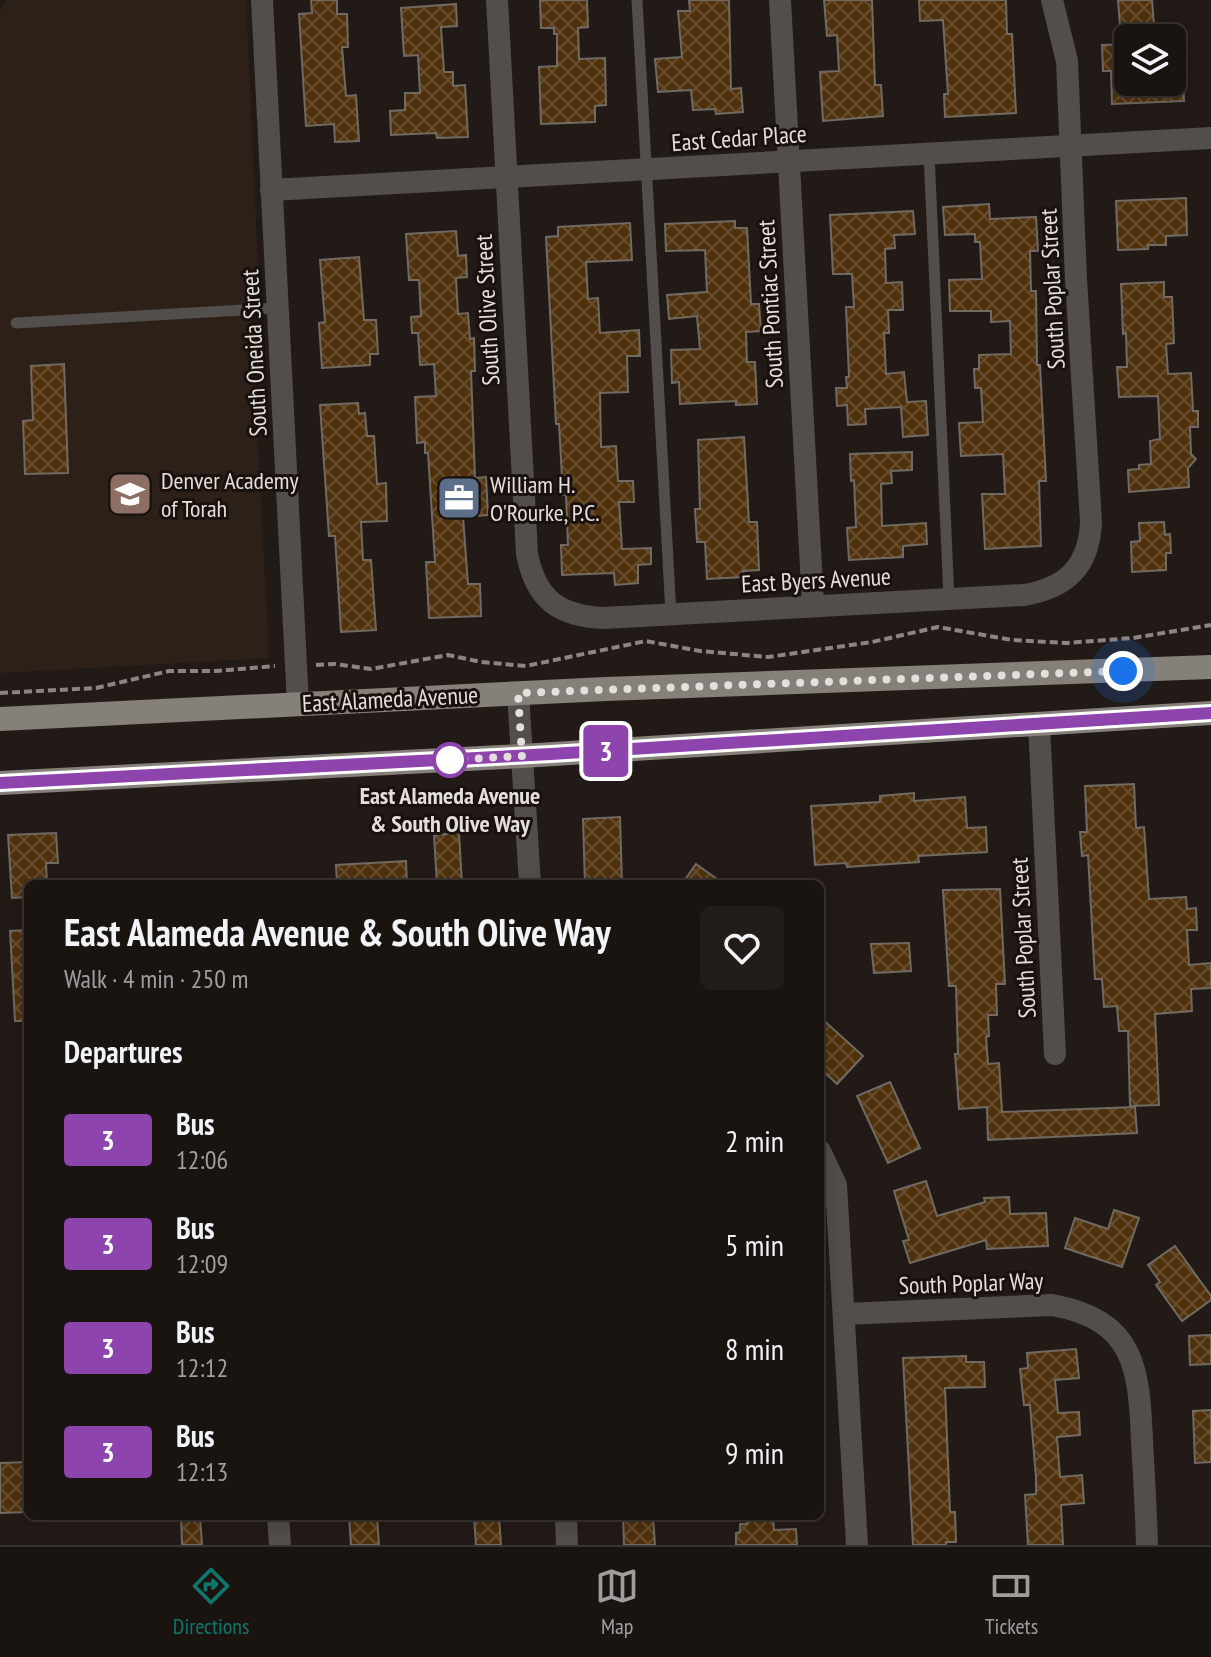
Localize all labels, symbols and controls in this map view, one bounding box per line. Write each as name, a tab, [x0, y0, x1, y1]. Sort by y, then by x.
map controls	[1114, 24, 1186, 96]
button: layers	[1114, 24, 1186, 96]
street label: East Cedar Place	[670, 118, 808, 158]
street label: South Poplar Street	[1032, 208, 1072, 370]
street label: South Pontiac Street	[750, 219, 790, 389]
street label: South Olive Street	[468, 233, 506, 386]
street label: South Oneida Street	[234, 268, 274, 437]
place label: Denver Academy of Torah	[161, 465, 298, 524]
place label: William H. O'Rourke, P.C.	[490, 469, 600, 528]
school or university icon: Denver Academy of Torah	[106, 470, 154, 518]
office icon: William H. O'Rourke, P.C.	[435, 474, 483, 522]
street label: East Byers Avenue	[740, 561, 892, 599]
your location	[1103, 651, 1143, 691]
street label: East Alameda Avenue	[301, 679, 479, 719]
line badge: 3	[580, 725, 632, 777]
text: 3	[599, 732, 613, 769]
marker: East Alameda Avenue & South Olive Way	[433, 743, 467, 777]
place label: East Alameda Avenue & South Olive Way	[360, 780, 540, 839]
street label: South Poplar Street	[1003, 857, 1043, 1019]
button: heart	[700, 906, 784, 990]
text: East Alameda Avenue & South Olive Way	[64, 907, 611, 956]
text: Walk · 4 min · 250 m	[64, 962, 248, 995]
text: Departures	[64, 1032, 182, 1071]
text: Bus	[176, 1104, 215, 1143]
text: 3	[101, 1121, 115, 1158]
text: 2 min	[725, 1121, 784, 1160]
text: 12:06	[176, 1143, 228, 1176]
text: Bus	[176, 1208, 215, 1247]
text: 3	[101, 1225, 115, 1262]
text: 5 min	[725, 1225, 784, 1264]
text: 12:09	[176, 1247, 228, 1280]
street label: South Poplar Way	[898, 1265, 1044, 1301]
text: Bus	[176, 1312, 215, 1351]
text: 3	[101, 1329, 115, 1366]
text: 8 min	[725, 1329, 784, 1368]
text: 12:12	[176, 1351, 228, 1384]
text: Bus	[176, 1416, 215, 1455]
text: 3	[101, 1433, 115, 1470]
text: 9 min	[725, 1433, 784, 1472]
text: 12:13	[176, 1455, 228, 1488]
tab: Directions	[173, 1564, 249, 1640]
tab: Map	[595, 1564, 639, 1640]
tab: Tickets	[985, 1564, 1038, 1640]

